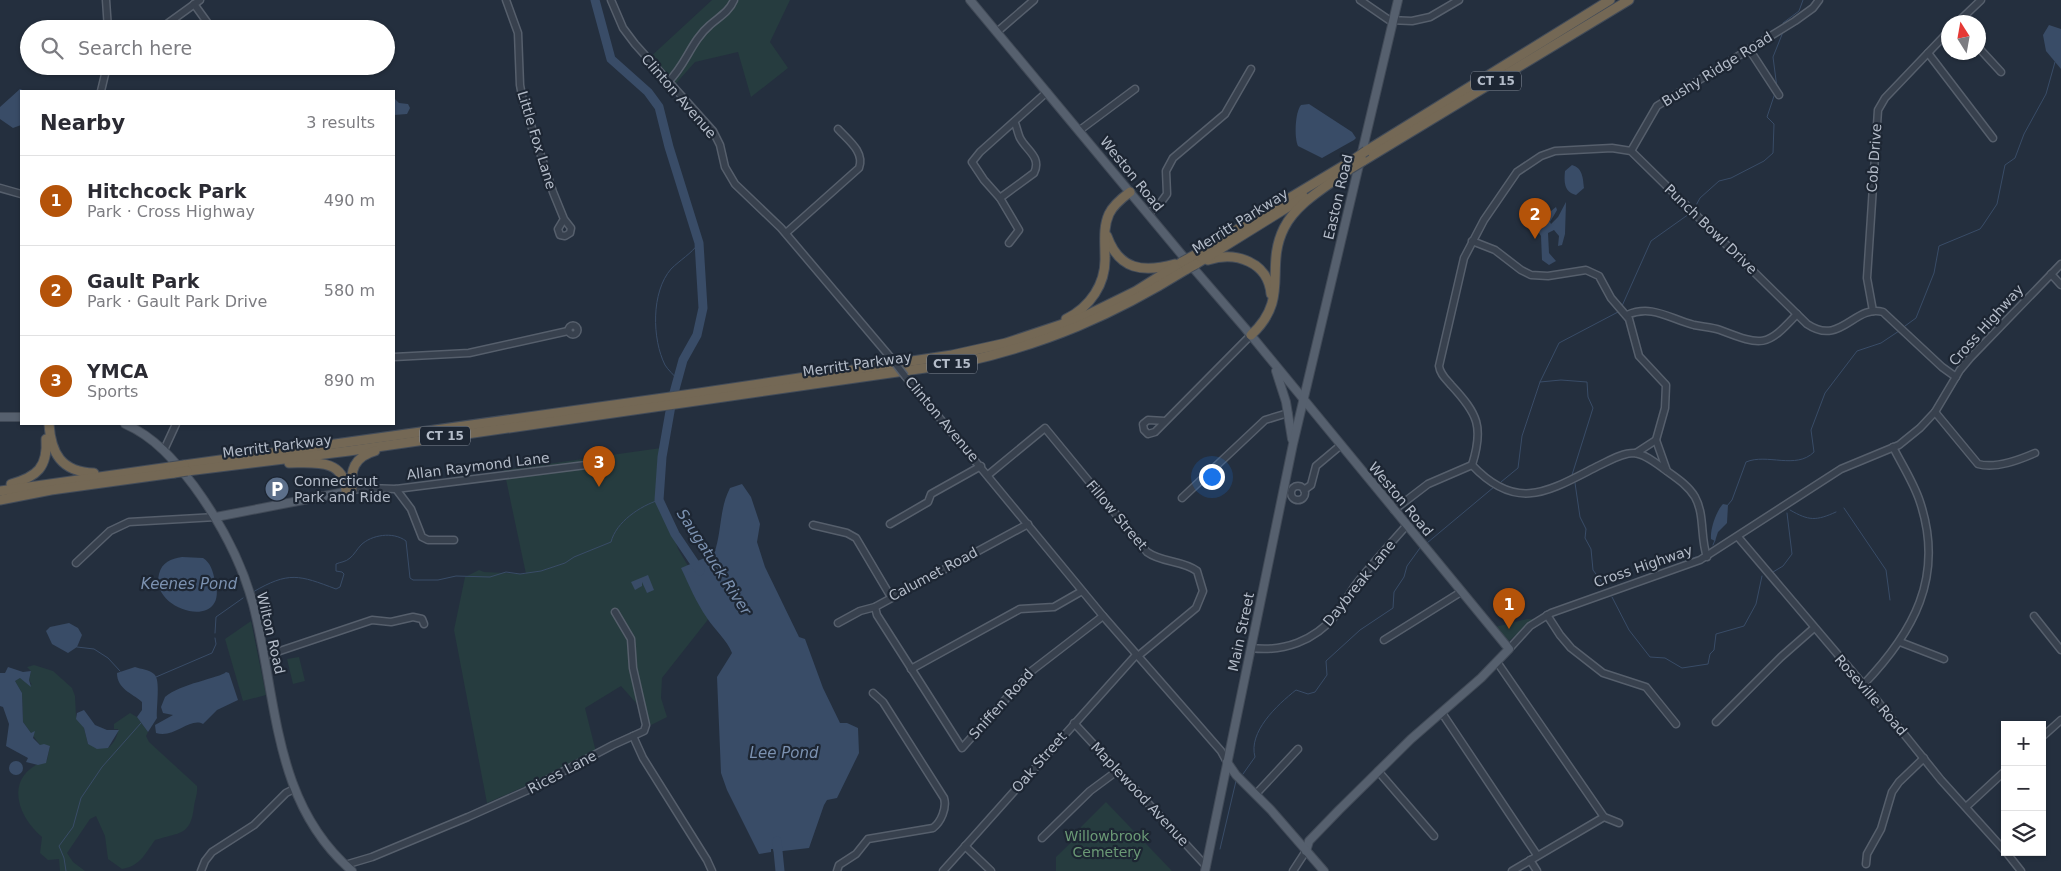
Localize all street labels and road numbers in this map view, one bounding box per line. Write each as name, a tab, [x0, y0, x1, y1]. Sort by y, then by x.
street label: Bushy Ridge Road	[1659, 29, 1775, 109]
street label: Clinton Avenue	[638, 51, 720, 141]
road number: CT 15	[1471, 72, 1521, 90]
street label: Little Fox Lane	[514, 89, 560, 191]
street label: Cob Drive	[1864, 123, 1884, 193]
street label: Weston Road	[1097, 133, 1167, 215]
street label: Easton Road	[1320, 153, 1356, 241]
street label: Punch Bowl Drive	[1661, 181, 1761, 277]
street label: Merritt Parkway	[1189, 185, 1291, 257]
street label: Cross Highway	[1945, 281, 2027, 369]
street label: Merritt Parkway	[801, 348, 913, 380]
road number: CT 15	[927, 354, 977, 374]
street label: Clinton Avenue	[902, 373, 982, 465]
road number: CT 15	[420, 426, 470, 446]
street label: Merritt Parkway	[222, 431, 332, 461]
street label: Allan Raymond Lane	[406, 449, 550, 483]
street label: Weston Road	[1365, 459, 1437, 539]
street label: Fillow Street	[1083, 477, 1151, 553]
street label: Daybreak Lane	[1320, 537, 1398, 629]
street label: Cross Highway	[1592, 542, 1694, 590]
street label: Calumet Road	[886, 544, 980, 604]
street label: Wilton Road	[254, 590, 288, 676]
street label: Main Street	[1225, 591, 1257, 673]
street label: Roseville Road	[1832, 651, 1910, 739]
street label: Sniffen Road	[965, 666, 1037, 742]
street label: Oak Street	[1008, 728, 1070, 795]
street label: Maplewood Avenue	[1088, 739, 1192, 849]
street label: Rices Lane	[525, 747, 599, 797]

